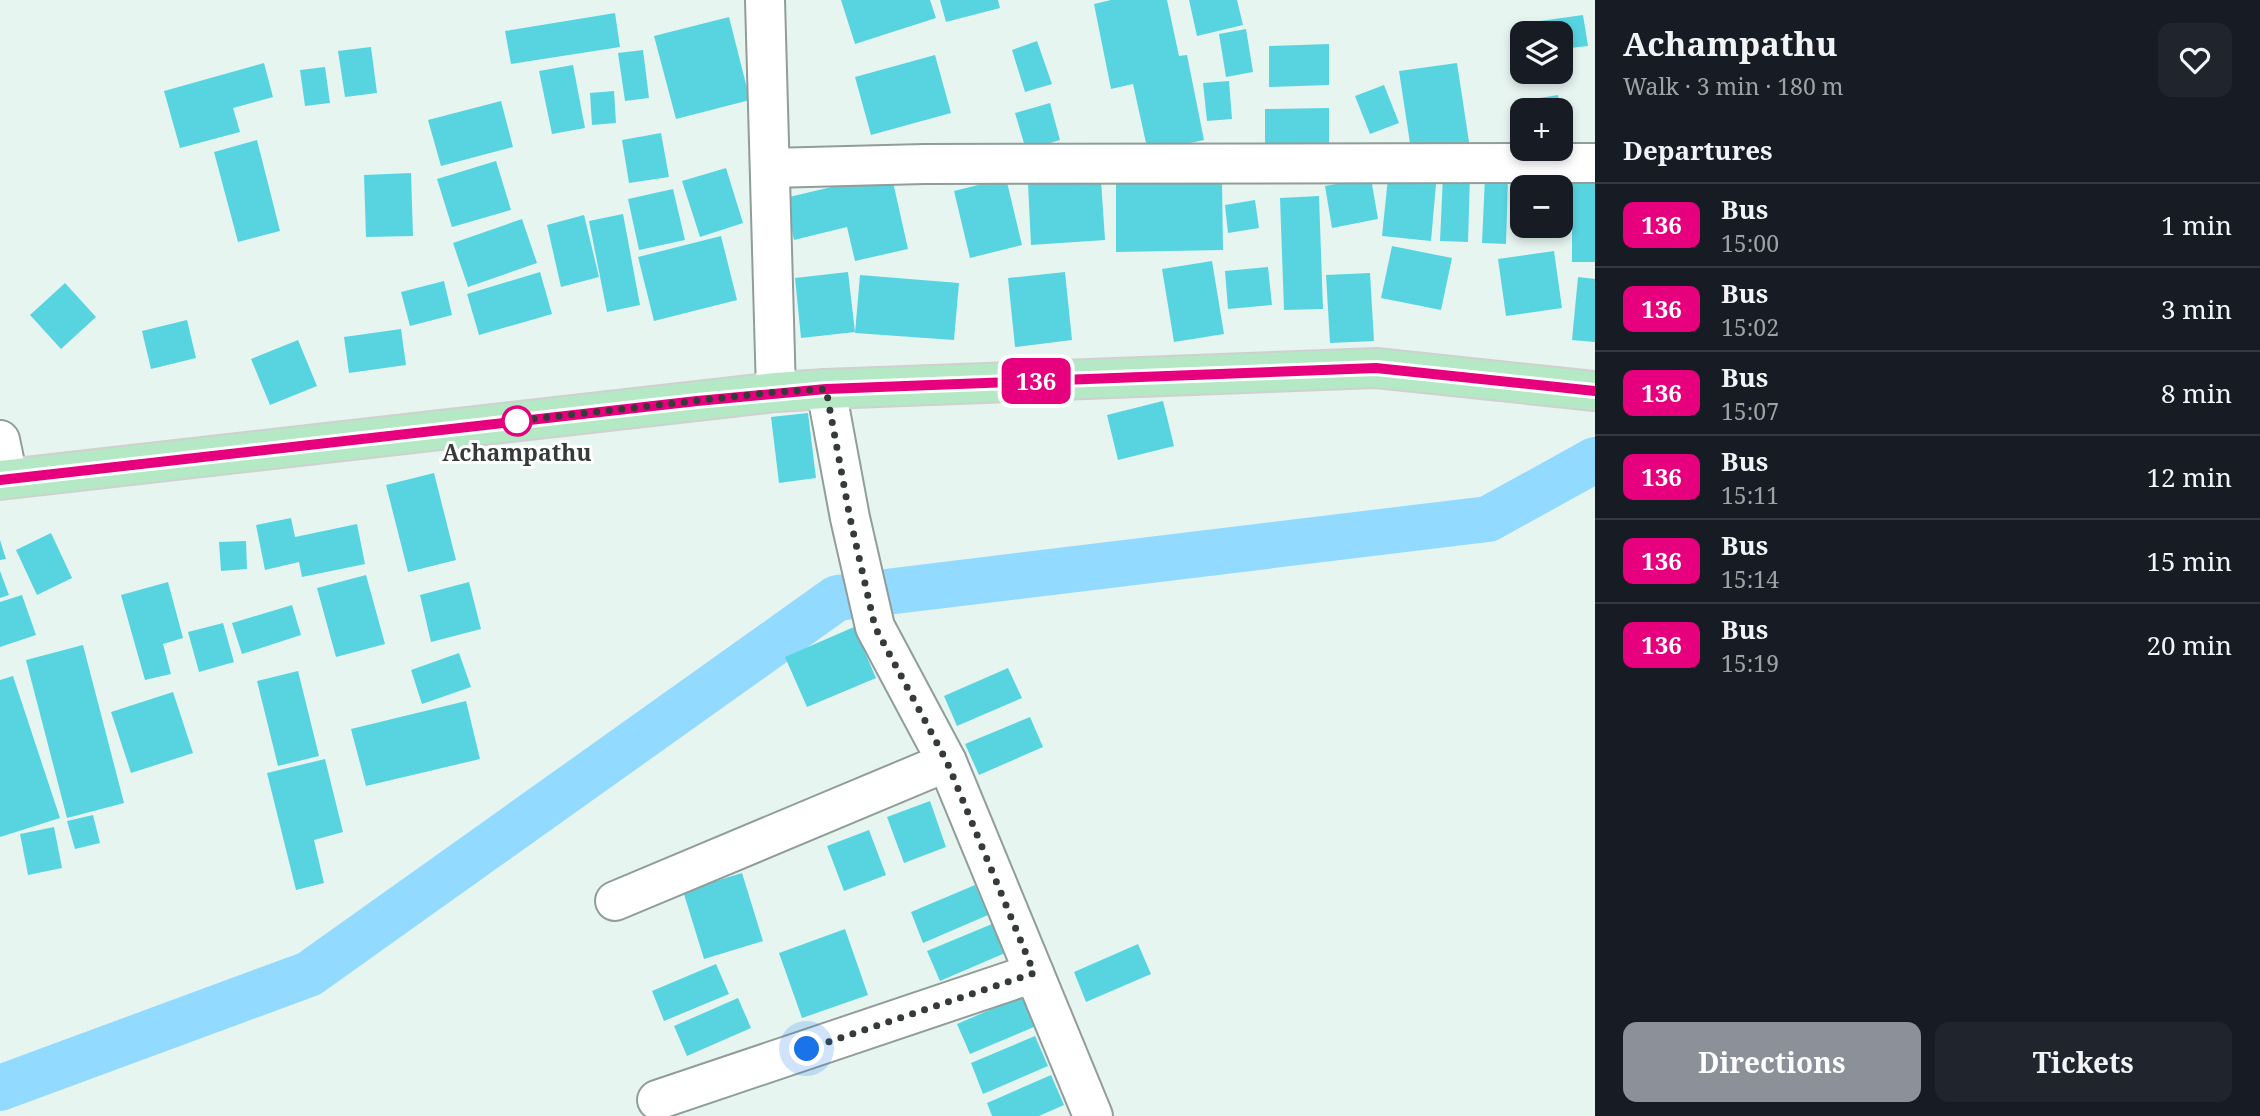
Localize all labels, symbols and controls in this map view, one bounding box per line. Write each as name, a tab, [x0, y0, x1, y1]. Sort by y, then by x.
map controls	[1510, 21, 1573, 238]
button: layers	[1510, 21, 1573, 84]
text: Achampathu	[1623, 21, 1837, 66]
button: heart	[2158, 23, 2232, 97]
text: Walk · 3 min · 180 m	[1623, 70, 1843, 102]
button: +	[1510, 98, 1573, 161]
text: Departures	[1623, 132, 1773, 168]
button: −	[1510, 175, 1573, 238]
text: Bus	[1721, 191, 1768, 227]
text: 1 min	[2161, 207, 2232, 243]
text: 136	[1641, 208, 1682, 241]
text: 15:00	[1721, 227, 1779, 259]
text: Bus	[1721, 275, 1768, 311]
text: 3 min	[2161, 291, 2232, 327]
text: 136	[1641, 292, 1682, 325]
text: 15:02	[1721, 311, 1779, 343]
line badge: 136	[996, 358, 1076, 404]
text: Bus	[1721, 359, 1768, 395]
text: 136	[1016, 364, 1056, 397]
text: 8 min	[2161, 375, 2232, 411]
text: 136	[1641, 376, 1682, 409]
text: 15:07	[1721, 395, 1779, 427]
marker: Achampathu	[502, 406, 532, 436]
place label: Achampathu	[442, 436, 592, 468]
text: Bus	[1721, 443, 1768, 479]
text: 12 min	[2147, 459, 2232, 495]
text: 136	[1641, 460, 1682, 493]
text: 15:11	[1721, 479, 1779, 511]
text: Bus	[1721, 527, 1768, 563]
text: 15 min	[2147, 543, 2232, 579]
text: 136	[1641, 544, 1682, 577]
text: 15:14	[1721, 563, 1779, 595]
text: Bus	[1721, 611, 1768, 647]
text: 20 min	[2147, 627, 2232, 663]
text: 136	[1641, 628, 1682, 661]
text: 15:19	[1721, 647, 1779, 679]
button: Directions	[1623, 1022, 1921, 1102]
button: Tickets	[1935, 1022, 2232, 1102]
your location	[789, 1031, 824, 1066]

